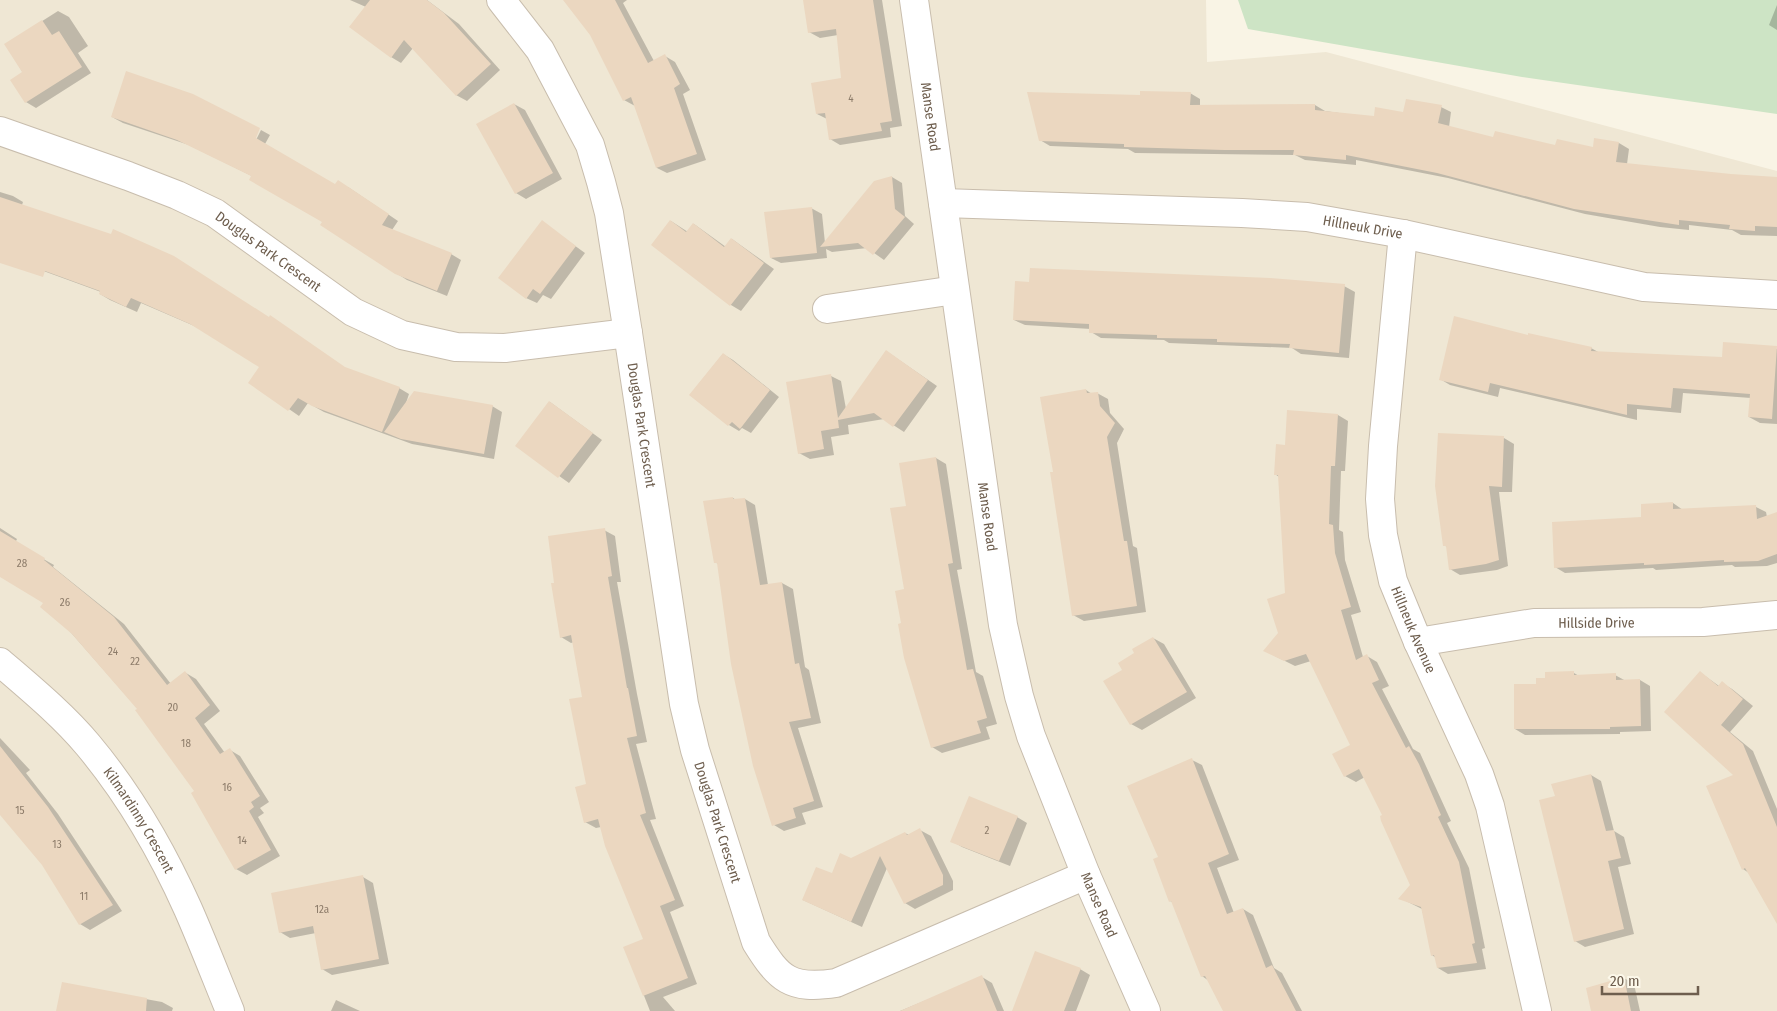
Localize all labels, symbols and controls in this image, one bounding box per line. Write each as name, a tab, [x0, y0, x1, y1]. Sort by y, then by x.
street label: Manse Road	[917, 81, 944, 152]
house number: 4	[848, 92, 854, 105]
street label: Douglas Park Crescent	[212, 208, 325, 295]
street label: Hillneuk Drive	[1322, 211, 1404, 242]
street label: Douglas Park Crescent	[624, 361, 660, 489]
street label: Manse Road	[974, 481, 1001, 552]
house number: 28	[17, 557, 28, 570]
street label: Hillneuk Avenue	[1388, 584, 1440, 676]
house number: 26	[60, 596, 71, 609]
street label: Hillside Drive	[1558, 614, 1635, 631]
house number: 24	[108, 645, 119, 658]
house number: 22	[130, 655, 140, 668]
house number: 20	[168, 701, 179, 714]
house number: 18	[181, 737, 191, 750]
street label: Douglas Park Crescent	[691, 759, 745, 885]
street label: Kilmardinny Crescent	[100, 764, 178, 876]
house number: 16	[222, 781, 232, 794]
house number: 15	[15, 804, 25, 817]
house number: 2	[985, 824, 990, 837]
house number: 14	[237, 834, 247, 847]
house number: 13	[52, 838, 62, 851]
street label: Manse Road	[1077, 870, 1121, 940]
house number: 11	[80, 890, 88, 903]
house number: 12a	[315, 903, 329, 916]
scale bar	[1602, 964, 1698, 996]
text: 20 m	[1610, 972, 1640, 990]

